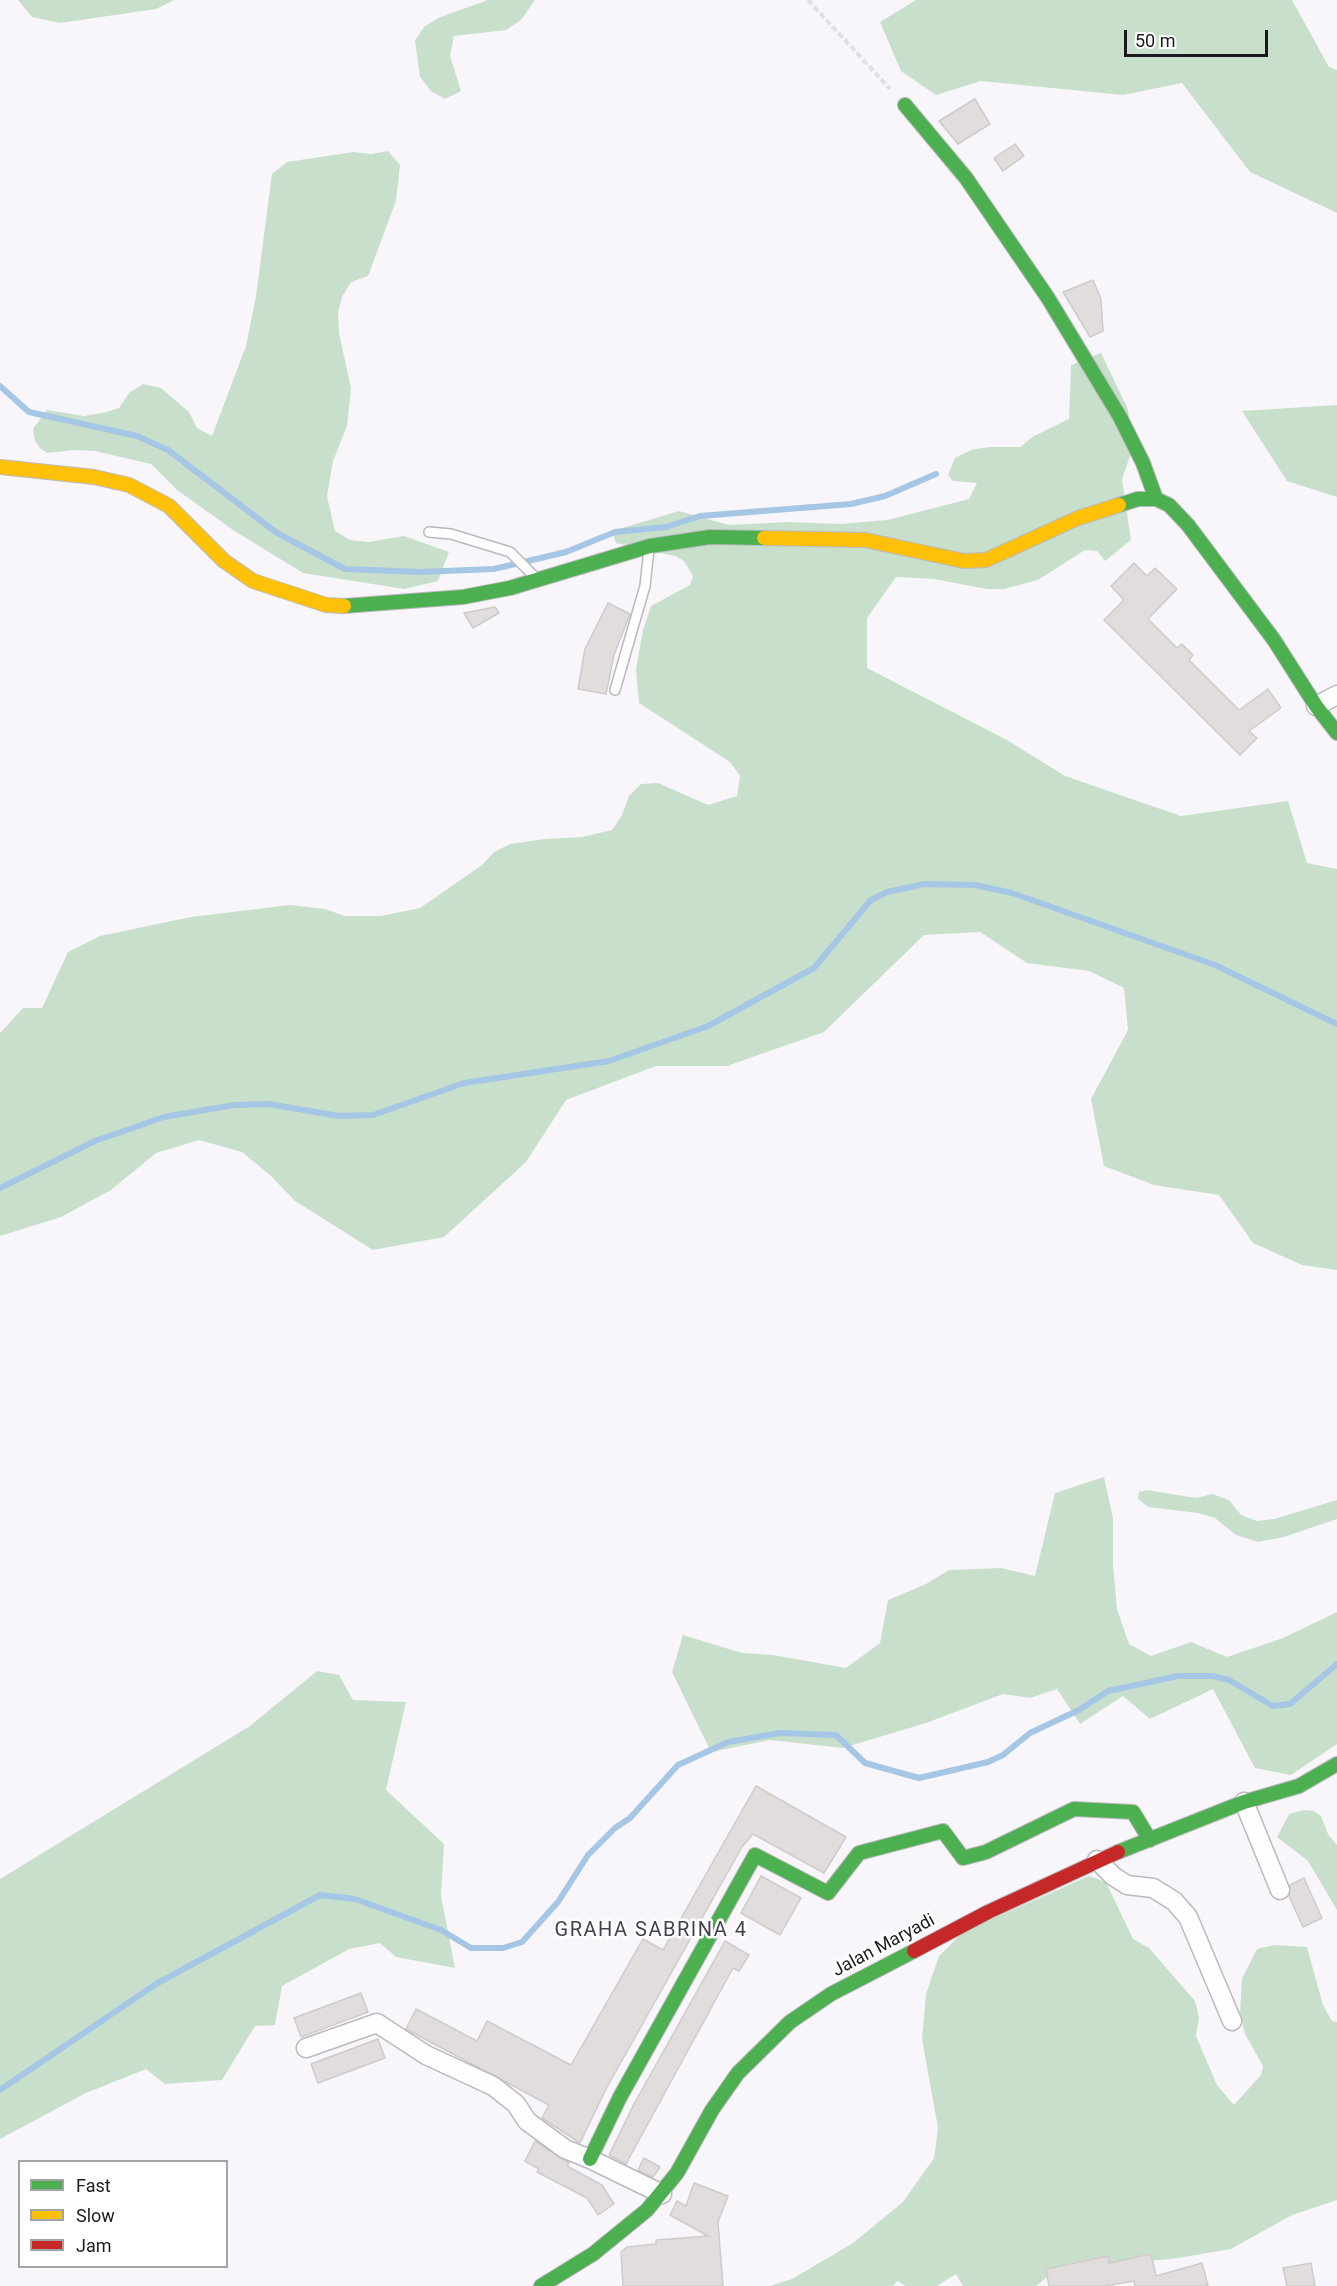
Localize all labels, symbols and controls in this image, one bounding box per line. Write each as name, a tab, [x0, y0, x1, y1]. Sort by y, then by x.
scale bar	[1127, 18, 1271, 56]
text: 50 m	[1135, 30, 1175, 51]
street label: Jalan Maryadi	[829, 1910, 939, 1982]
district label: GRAHA SABRINA 4	[555, 1919, 747, 1943]
legend	[18, 2160, 228, 2268]
text: Fast	[76, 2175, 111, 2196]
text: Slow	[76, 2205, 115, 2226]
text: Jam	[76, 2235, 112, 2256]

